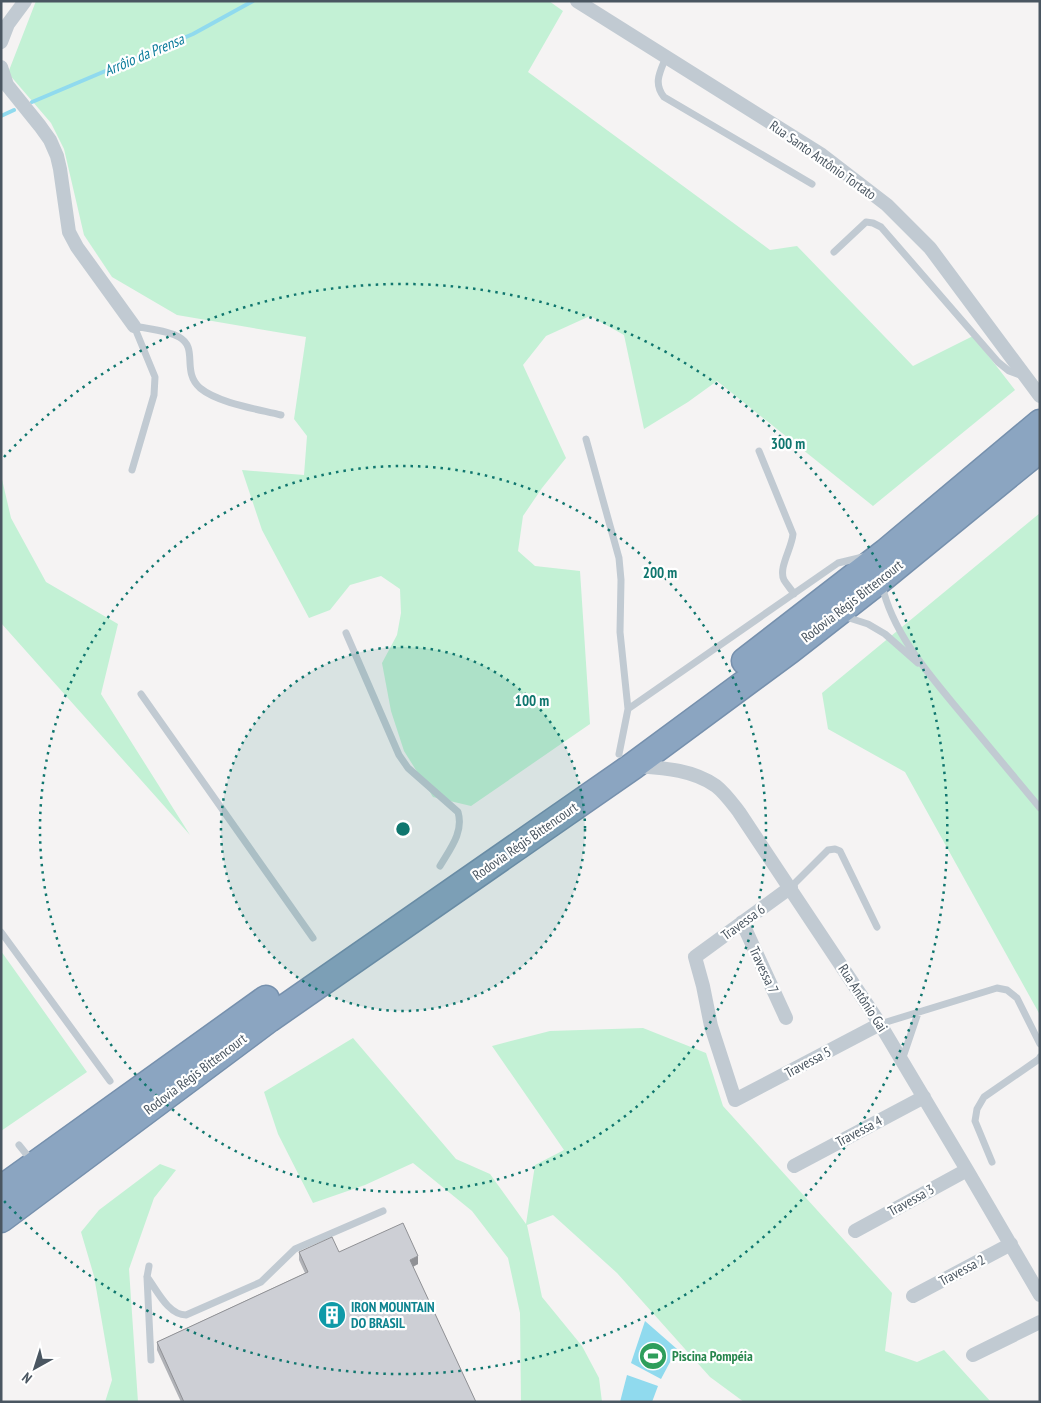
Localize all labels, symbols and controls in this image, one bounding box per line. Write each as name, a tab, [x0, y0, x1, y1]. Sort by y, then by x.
water label: Arrôio da Prensa	[101, 29, 187, 80]
street label: Rua Santo Antônio Tortato	[766, 116, 880, 204]
text: 300 m	[771, 434, 805, 453]
street label: Rodovia Régis Bittencourt	[798, 556, 906, 646]
text: 200 m	[643, 563, 677, 582]
text: 100 m	[515, 691, 549, 710]
street label: Rodovia Régis Bittencourt	[469, 798, 581, 884]
centre of rings	[394, 820, 412, 838]
street label: Travessa 6	[717, 900, 769, 944]
street label: Travessa 7	[745, 944, 783, 996]
street label: Rua Antônio Gai	[834, 961, 892, 1035]
street label: Rodovia Régis Bittencourt	[140, 1029, 250, 1118]
street label: Travessa 5	[782, 1042, 834, 1082]
street label: Travessa 4	[833, 1111, 886, 1151]
street label: Travessa 3	[885, 1180, 937, 1220]
street label: Travessa 2	[936, 1250, 988, 1290]
place label: IRON MOUNTAIN DO BRASIL	[351, 1298, 435, 1332]
building icon: IRON MOUNTAIN DO BRASIL	[317, 1300, 347, 1330]
sports icon: Piscina Pompéia	[638, 1341, 668, 1371]
north arrow	[10, 1343, 60, 1393]
place label: Piscina Pompéia	[672, 1347, 753, 1365]
text: N	[18, 1369, 35, 1387]

